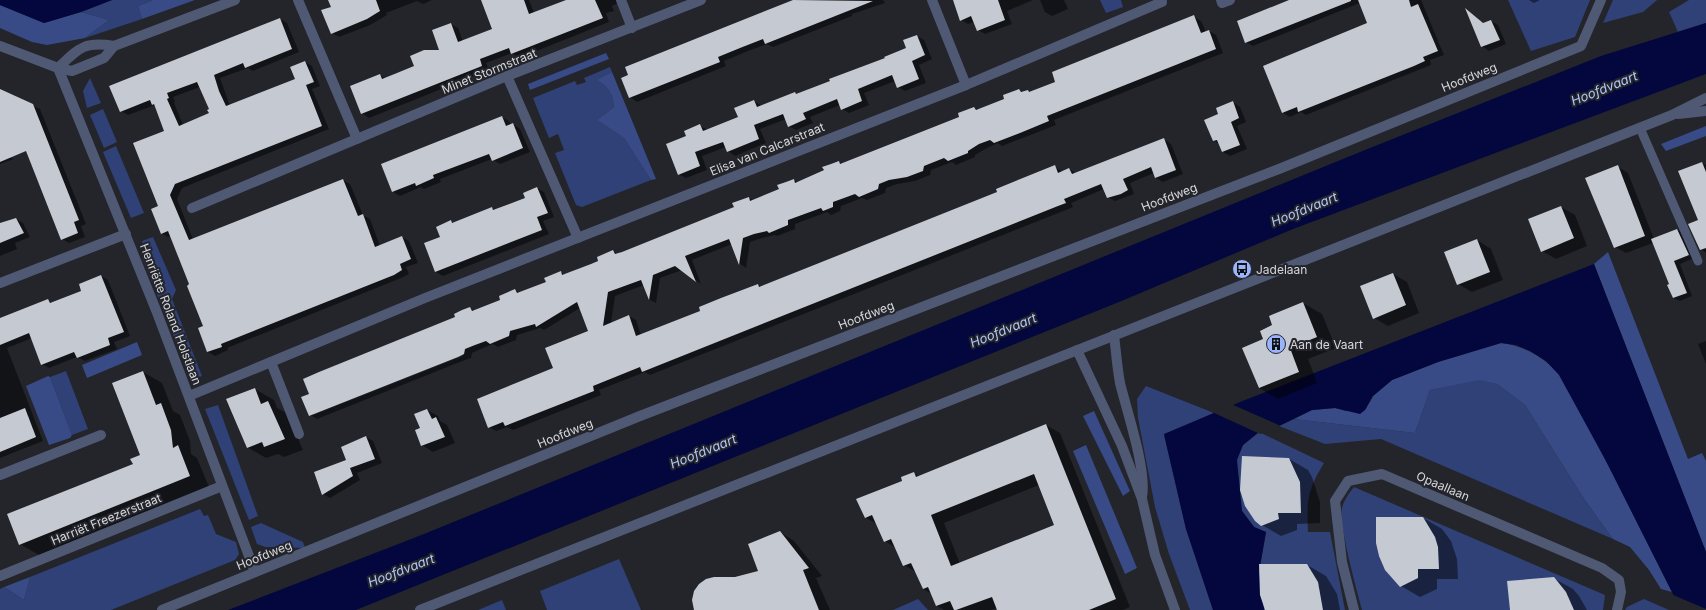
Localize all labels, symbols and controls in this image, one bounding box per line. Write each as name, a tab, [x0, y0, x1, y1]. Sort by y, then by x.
street label: Minet Stormstraat	[439, 45, 539, 97]
street label: Hoofdweg	[1439, 59, 1499, 95]
water label: Hoofdvaart	[1568, 67, 1640, 109]
street label: Elisa van Calcarstraat	[708, 119, 827, 179]
street label: Hoofdweg	[1139, 179, 1199, 215]
water label: Hoofdvaart	[1268, 188, 1340, 230]
street label: Henriëtte Roland Holstlaan	[137, 241, 205, 387]
bus stop icon: Jadelaan	[1231, 258, 1253, 280]
place label: Jadelaan	[1256, 262, 1307, 277]
street label: Hoofdweg	[836, 297, 896, 333]
water label: Hoofdvaart	[967, 309, 1039, 351]
building icon: Aan de Vaart	[1265, 333, 1287, 355]
place label: Aan de Vaart	[1290, 337, 1363, 352]
street label: Hoofdweg	[535, 415, 595, 451]
water label: Hoofdvaart	[667, 430, 739, 472]
street label: Opaallaan	[1414, 468, 1472, 504]
street label: Harriët Freezerstraat	[49, 490, 163, 548]
street label: Hoofdweg	[234, 537, 294, 573]
water label: Hoofdvaart	[365, 550, 437, 590]

